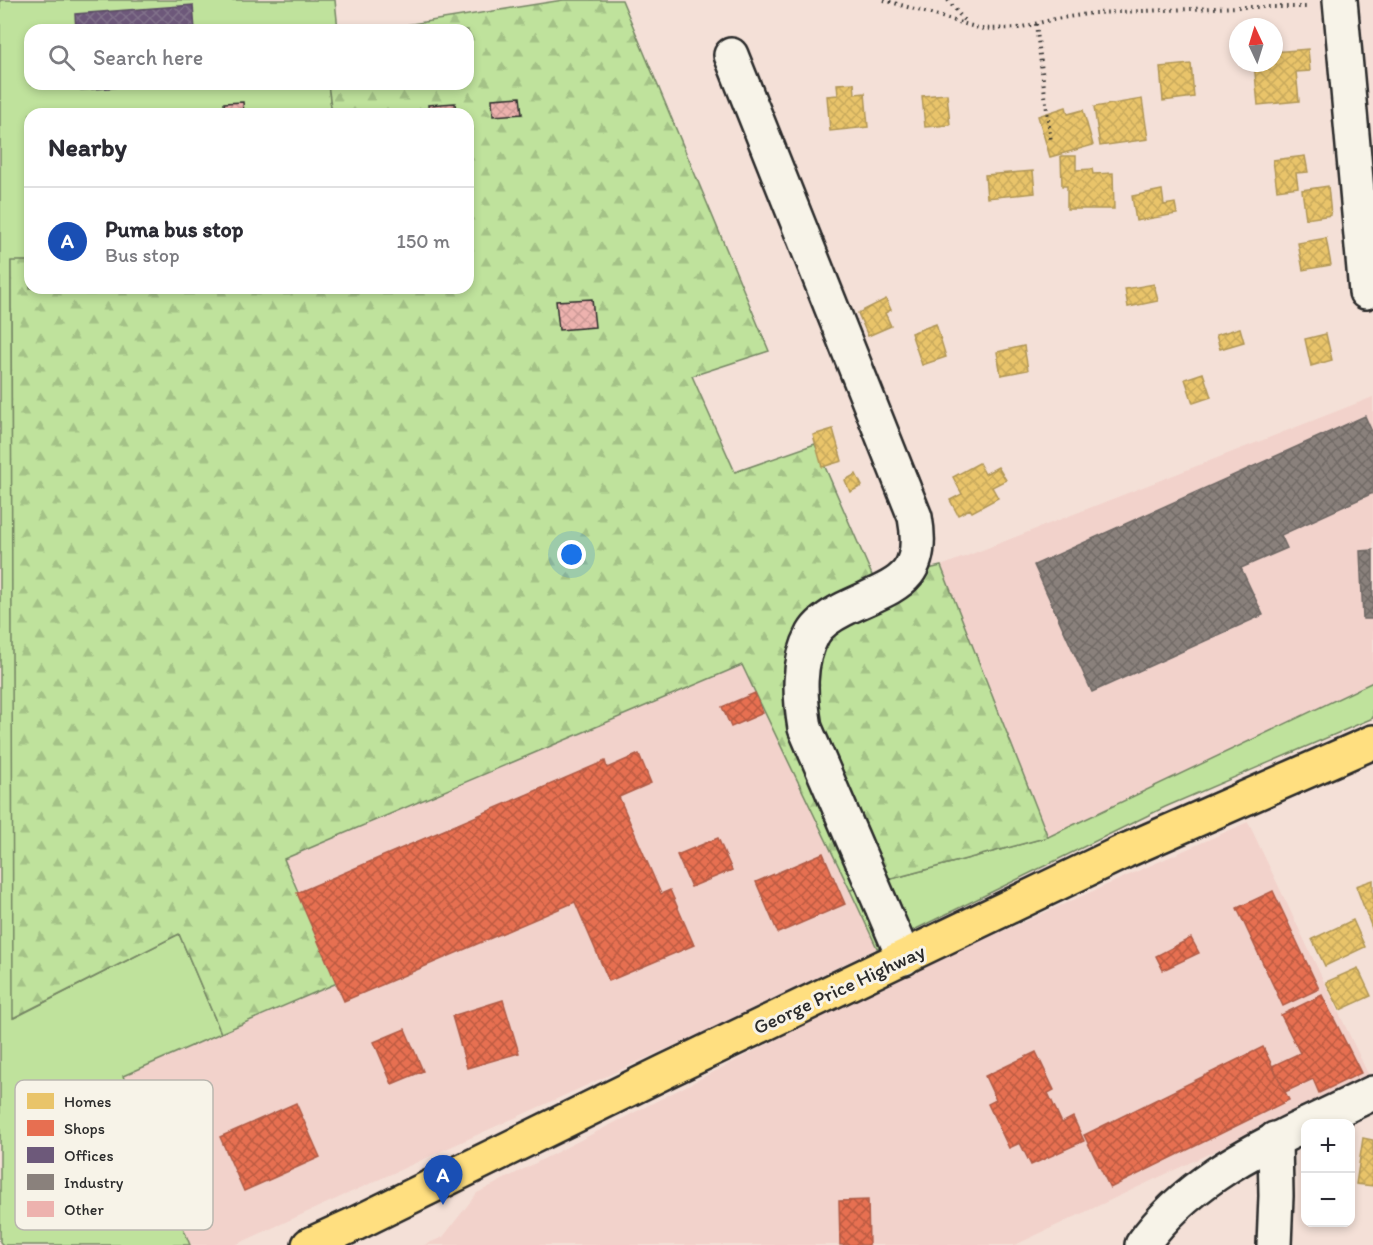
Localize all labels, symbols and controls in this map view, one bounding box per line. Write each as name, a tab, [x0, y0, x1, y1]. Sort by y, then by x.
north arrow	[1229, 18, 1283, 72]
search box	[24, 24, 474, 90]
icon: search	[45, 41, 78, 74]
text: Search here	[93, 44, 203, 71]
text: Nearby	[48, 131, 127, 163]
text: Puma bus stop	[105, 216, 243, 243]
text: A	[61, 229, 74, 253]
text: 150 m	[397, 229, 450, 253]
text: Bus stop	[105, 243, 180, 267]
your location	[557, 540, 586, 569]
street label: George Price Highway	[749, 938, 929, 1039]
legend	[15, 1080, 213, 1230]
text: Homes	[64, 1092, 111, 1111]
text: Shops	[64, 1119, 105, 1138]
map controls	[1301, 1119, 1355, 1227]
button: +	[1301, 1119, 1355, 1173]
text: Offices	[64, 1146, 114, 1165]
pin: A	[424, 1156, 462, 1205]
text: Industry	[64, 1173, 124, 1192]
button: −	[1301, 1173, 1355, 1227]
text: Other	[64, 1200, 104, 1219]

